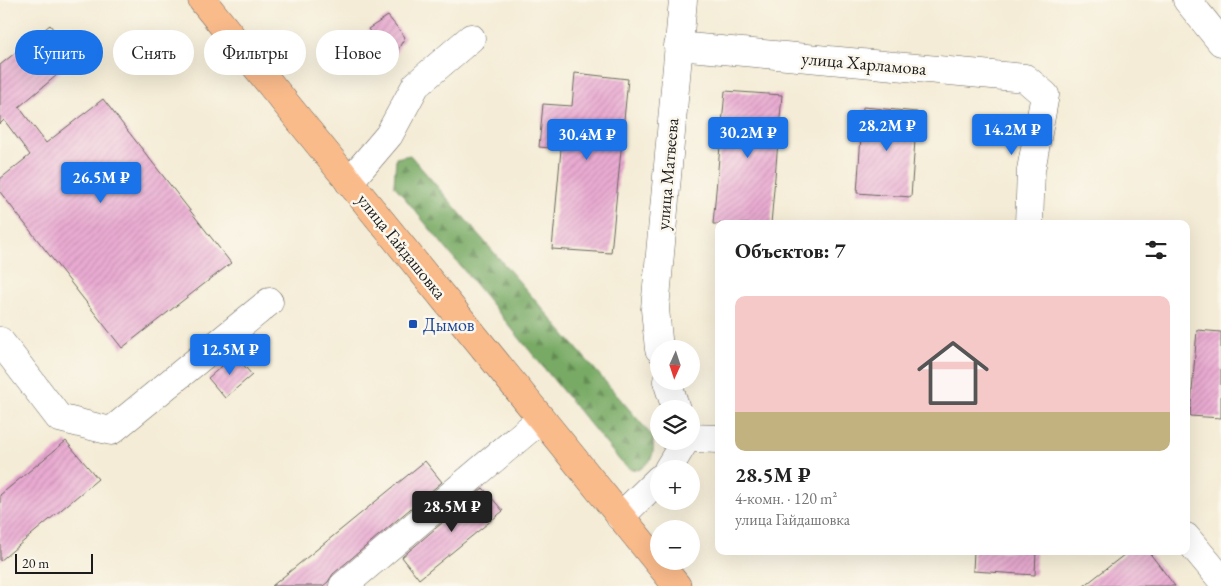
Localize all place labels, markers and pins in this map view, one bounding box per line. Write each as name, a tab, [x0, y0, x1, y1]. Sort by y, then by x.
pin: 28.2M ₽	[841, 110, 933, 152]
pin: 14.2M ₽	[966, 114, 1058, 156]
pin: 30.2M ₽	[702, 116, 794, 159]
pin: 30.4M ₽	[541, 119, 633, 161]
pin: 26.5M ₽	[55, 162, 147, 204]
place label: Дымов	[423, 313, 475, 336]
marker: Дымов	[407, 318, 419, 330]
pin: 12.5M ₽	[184, 334, 276, 376]
pin: 28.5M ₽	[406, 490, 498, 533]

